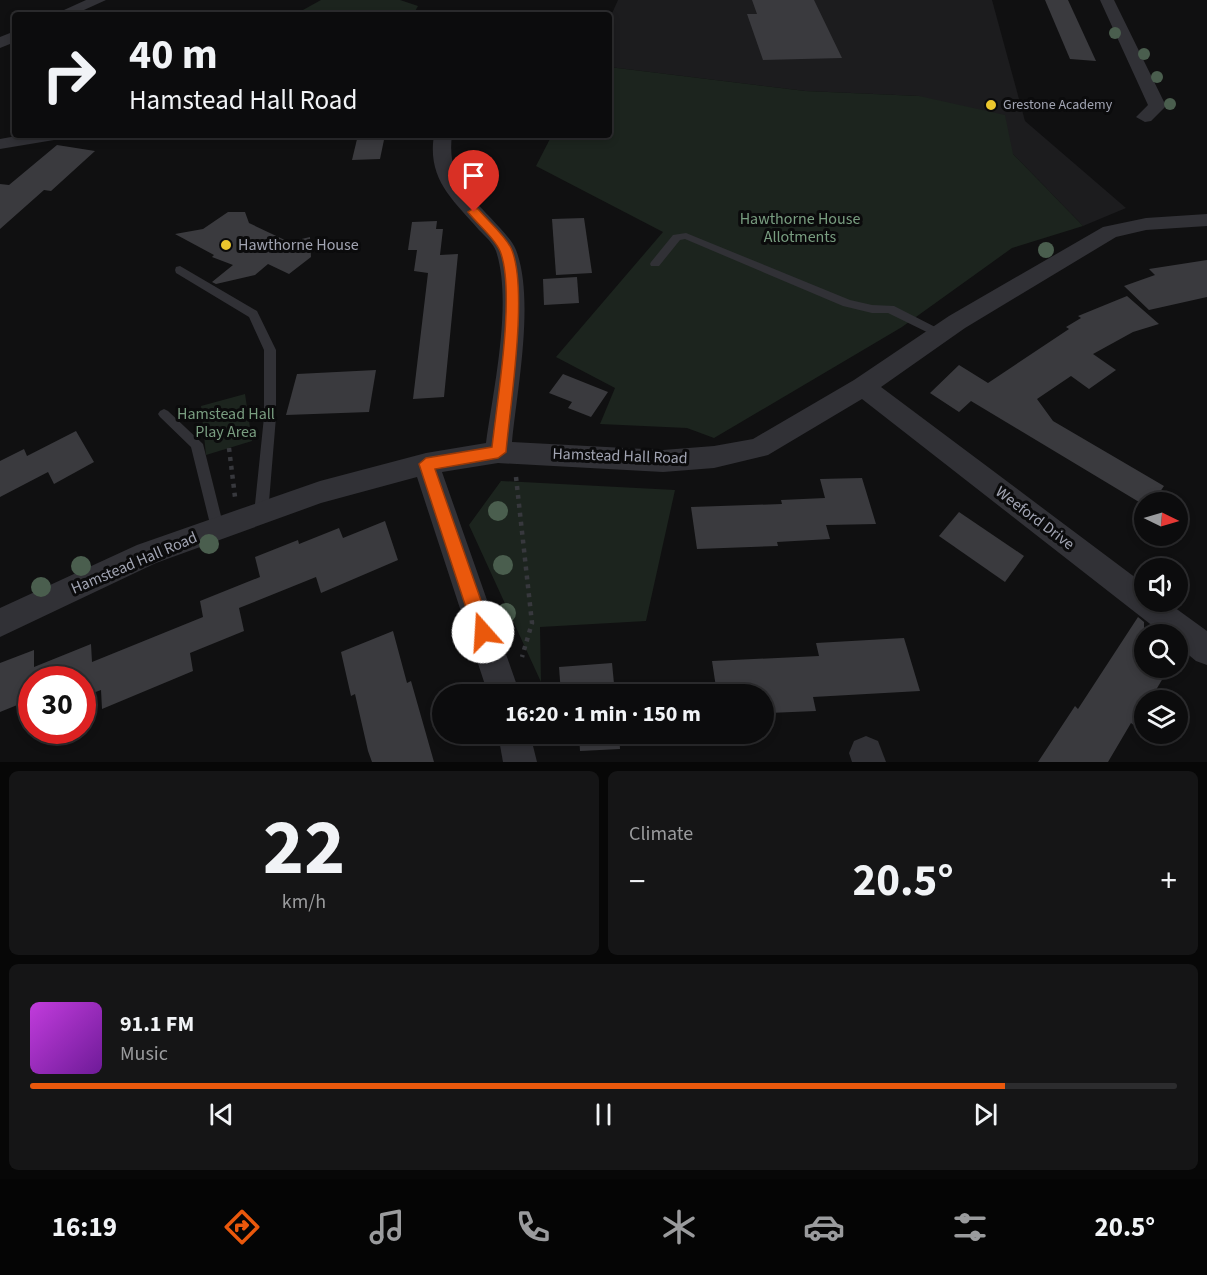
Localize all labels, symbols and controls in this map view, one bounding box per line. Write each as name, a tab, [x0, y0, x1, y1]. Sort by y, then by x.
text: 40 m	[129, 25, 218, 85]
icon: right	[30, 36, 108, 114]
text: Hamstead Hall Road	[129, 81, 357, 120]
place label: Grestone Academy	[1003, 95, 1113, 115]
marker: Grestone Academy	[984, 98, 998, 112]
pin	[448, 150, 499, 212]
icon: arrive	[457, 159, 490, 192]
park label: Hawthorne House Allotments	[740, 208, 860, 248]
place label: Hawthorne House	[238, 234, 359, 256]
marker: Hawthorne House	[219, 238, 233, 252]
park label: Hamstead Hall Play Area	[177, 403, 275, 443]
street label: Hamstead Hall Road	[552, 443, 688, 469]
street label: Weeford Drive	[991, 481, 1079, 555]
north arrow	[1134, 492, 1188, 546]
map controls	[1134, 492, 1188, 744]
street label: Hamstead Hall Road	[67, 526, 201, 600]
button: sound	[1134, 558, 1188, 612]
position arrow	[451, 600, 515, 664]
button: search	[1134, 624, 1188, 678]
speed limit sign: 30	[18, 666, 96, 744]
button: layers	[1134, 690, 1188, 744]
text: 16:20 · 1 min · 150 m	[505, 698, 701, 730]
text: 22	[263, 793, 345, 904]
text: Climate	[629, 820, 693, 848]
text: 20.5°	[852, 849, 954, 913]
text: −	[629, 858, 645, 905]
text: +	[1161, 858, 1177, 905]
text: km/h	[282, 888, 326, 916]
text: 91.1 FM	[120, 1008, 194, 1040]
text: Music	[120, 1040, 168, 1068]
icon: previous	[205, 1098, 238, 1131]
icon: pause	[587, 1098, 620, 1131]
icon: next	[969, 1098, 1002, 1131]
icon: directions	[221, 1206, 263, 1248]
icon: music	[366, 1206, 408, 1248]
icon: phone	[512, 1206, 554, 1248]
icon: climate	[658, 1206, 700, 1248]
icon: car	[803, 1206, 845, 1248]
icon: filters	[949, 1206, 991, 1248]
text: 16:19	[52, 1208, 117, 1247]
text: 20.5°	[1094, 1208, 1155, 1247]

